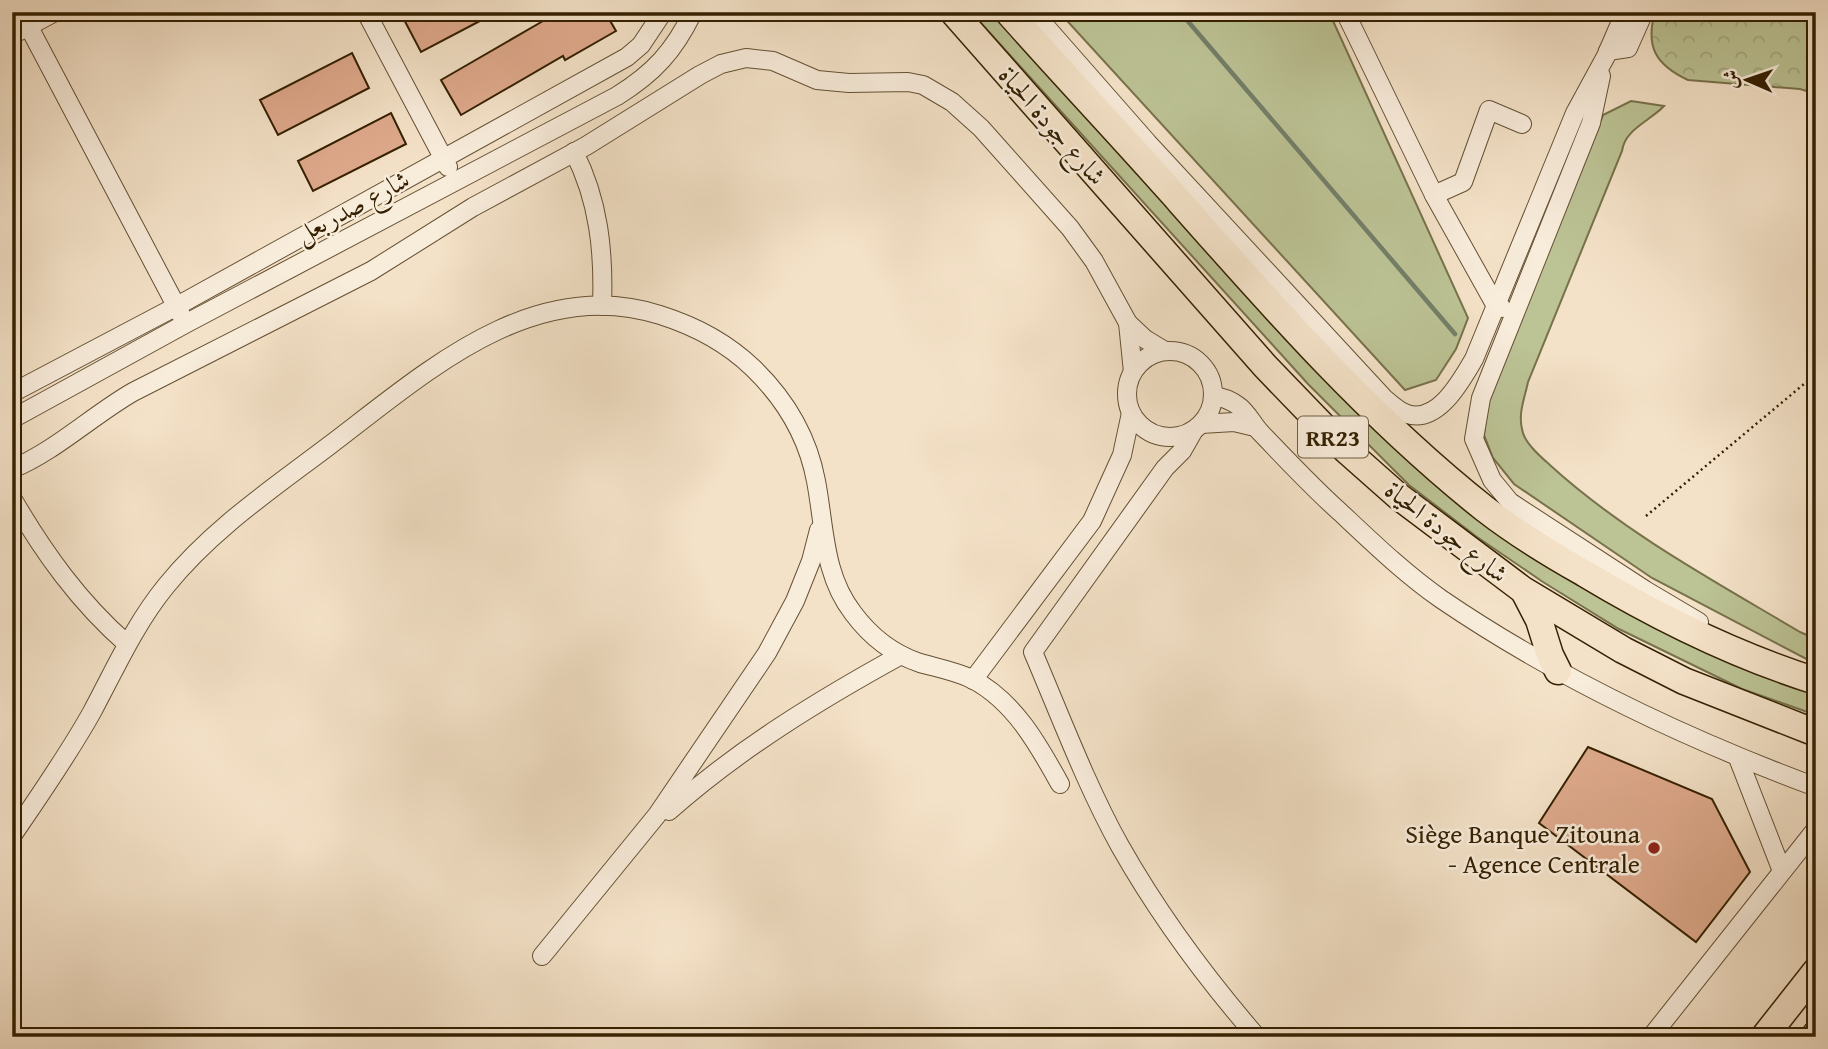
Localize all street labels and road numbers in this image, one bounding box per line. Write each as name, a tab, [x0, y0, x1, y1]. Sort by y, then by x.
street label: شارع جودة الحياة	[988, 56, 1116, 196]
street label: شارع صدربعل	[288, 159, 418, 255]
road number: RR23	[1298, 416, 1368, 458]
street label: شارع جودة الحياة	[1375, 470, 1517, 594]

